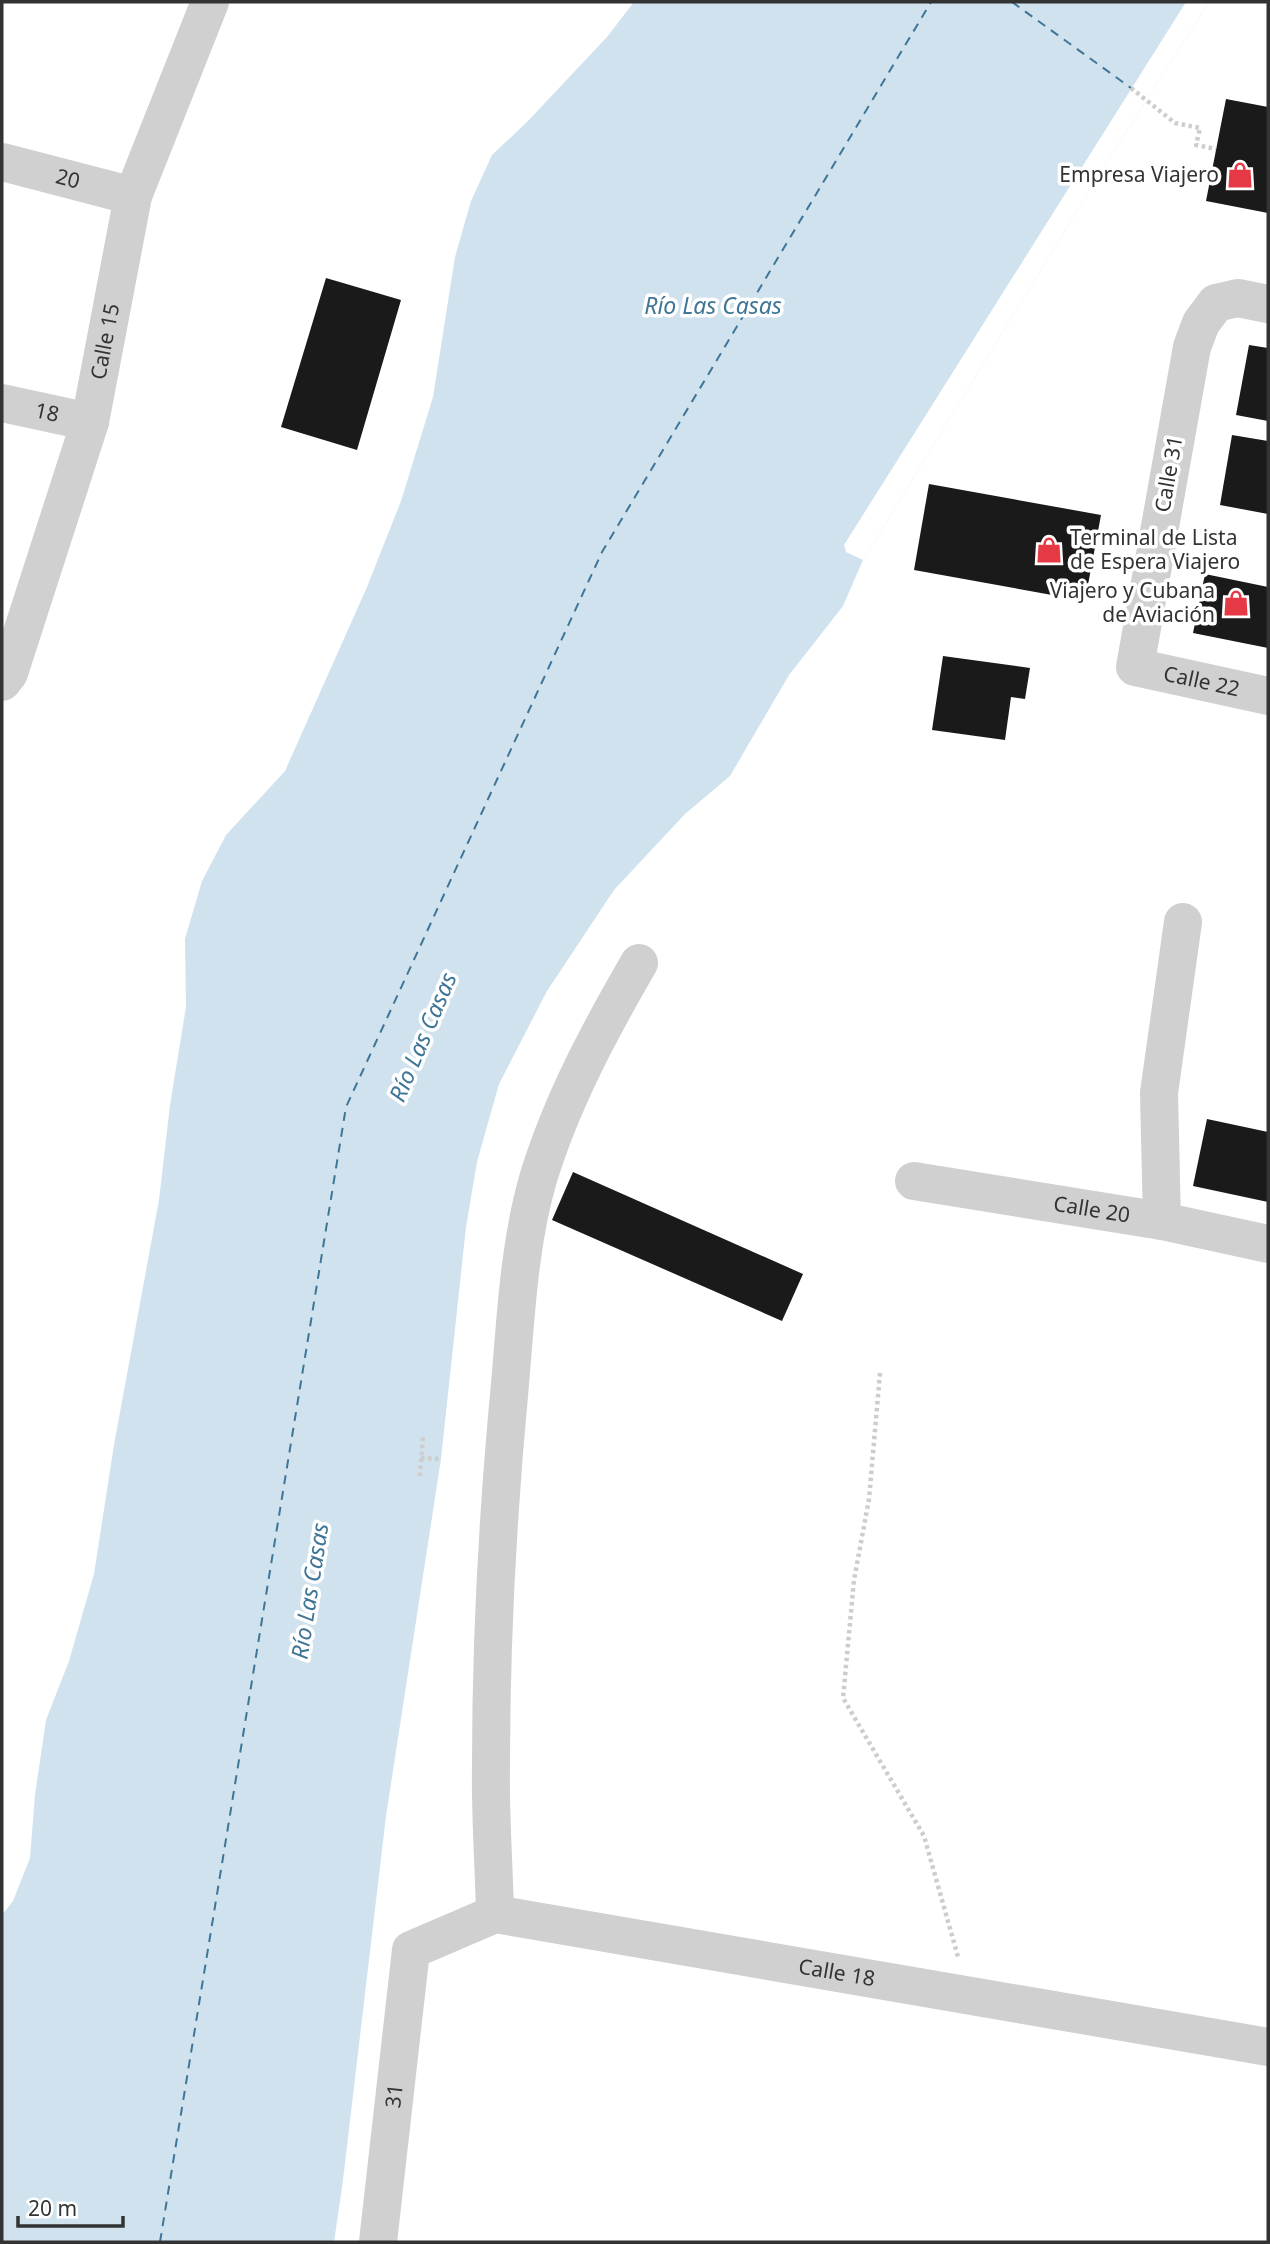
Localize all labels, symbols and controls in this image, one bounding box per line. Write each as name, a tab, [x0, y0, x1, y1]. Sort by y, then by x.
place label: Empresa Viajero	[1059, 160, 1219, 188]
shop icon: Empresa Viajero	[1225, 160, 1255, 190]
street label: 20	[53, 162, 83, 195]
water label: Río Las Casas	[644, 289, 782, 321]
street label: Calle 15	[83, 301, 125, 382]
street label: 18	[32, 396, 62, 428]
street label: Calle 31	[1148, 433, 1189, 514]
place label: Terminal de Lista de Espera Viajero	[1070, 523, 1240, 575]
shop icon: Terminal de Lista de Espera Viajero	[1034, 535, 1064, 565]
place label: Viajero y Cubana de Aviación	[1050, 576, 1215, 628]
shop icon: Viajero y Cubana de Aviación	[1221, 588, 1251, 618]
street label: Calle 22	[1161, 659, 1243, 702]
water label: Río Las Casas	[380, 967, 464, 1106]
street label: Calle 20	[1051, 1189, 1132, 1229]
water label: Río Las Casas	[282, 1520, 336, 1661]
street label: Calle 18	[796, 1951, 877, 1992]
street label: 31	[378, 2082, 409, 2109]
scale bar	[18, 2184, 122, 2228]
text: 20 m	[28, 2194, 77, 2222]

